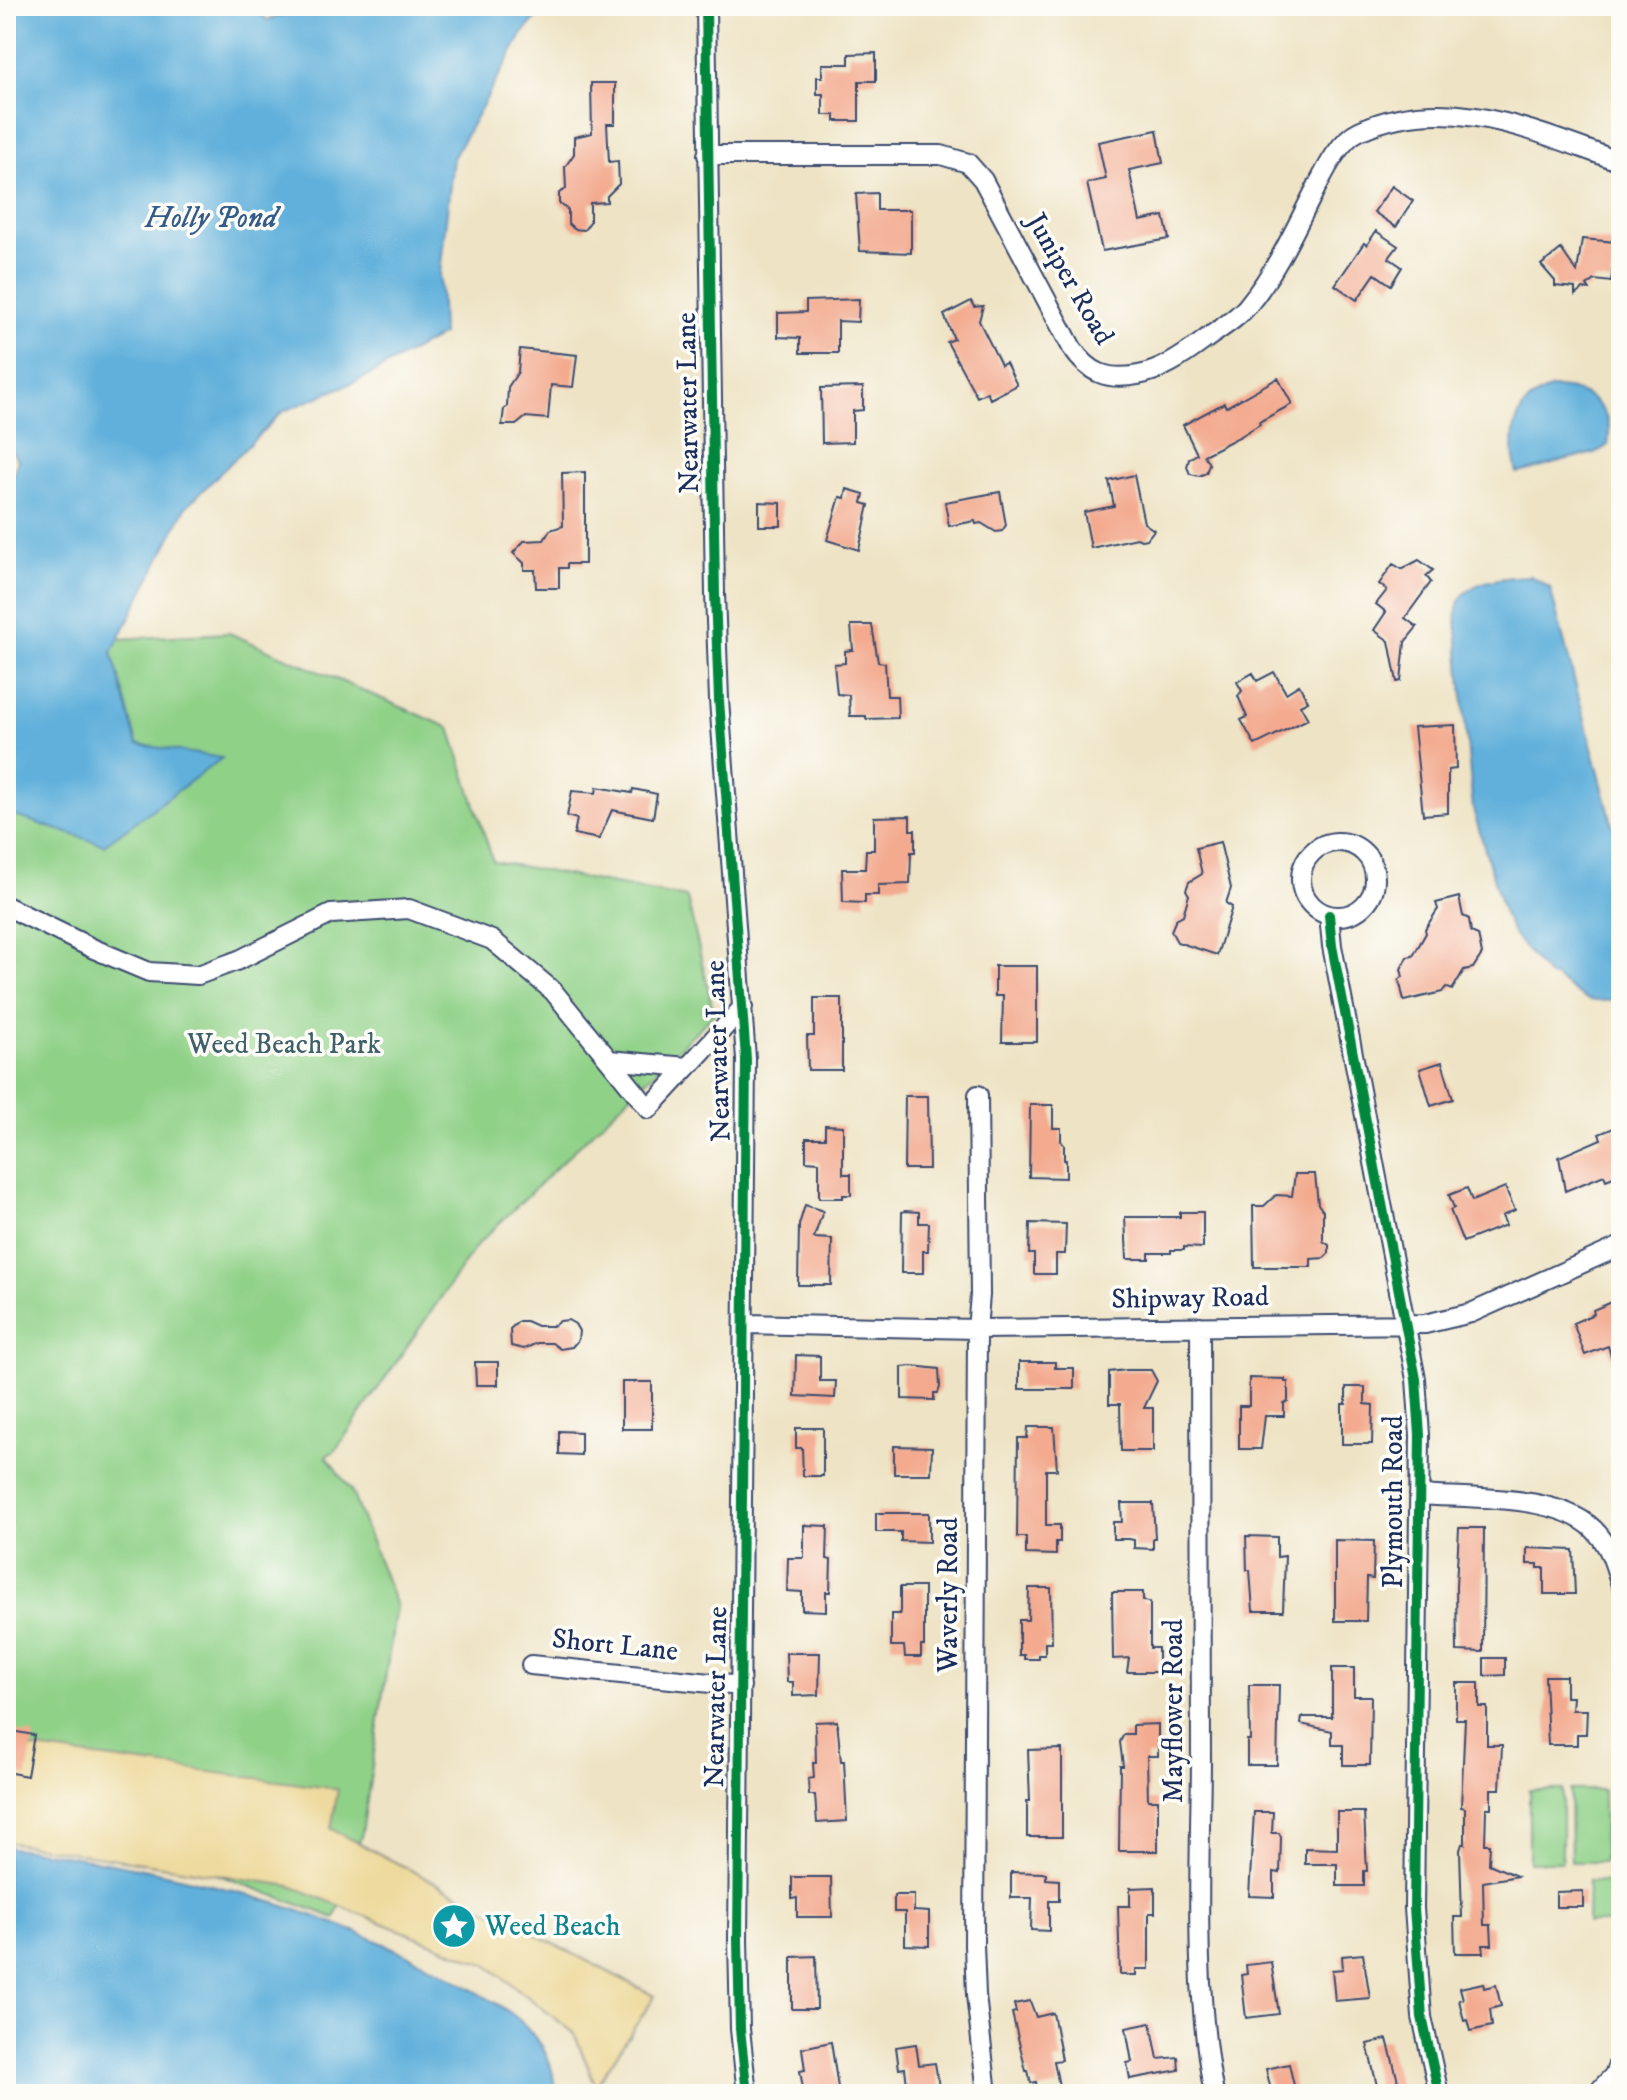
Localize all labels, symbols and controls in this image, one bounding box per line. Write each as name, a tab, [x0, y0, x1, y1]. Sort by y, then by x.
water label: Holly Pond	[144, 200, 282, 237]
street label: Juniper Road	[1017, 204, 1122, 351]
street label: Nearwater Lane	[669, 312, 707, 494]
street label: Nearwater Lane	[697, 960, 739, 1142]
park label: Weed Beach Park	[186, 1027, 381, 1062]
street label: Shipway Road	[1111, 1279, 1269, 1317]
street label: Plymouth Road	[1376, 1415, 1411, 1589]
street label: Waverly Road	[931, 1517, 966, 1674]
street label: Nearwater Lane	[697, 1606, 735, 1788]
street label: Mayflower Road	[1156, 1619, 1191, 1803]
street label: Short Lane	[550, 1621, 680, 1669]
place icon: Weed Beach	[430, 1902, 478, 1950]
place label: Weed Beach	[484, 1909, 621, 1944]

